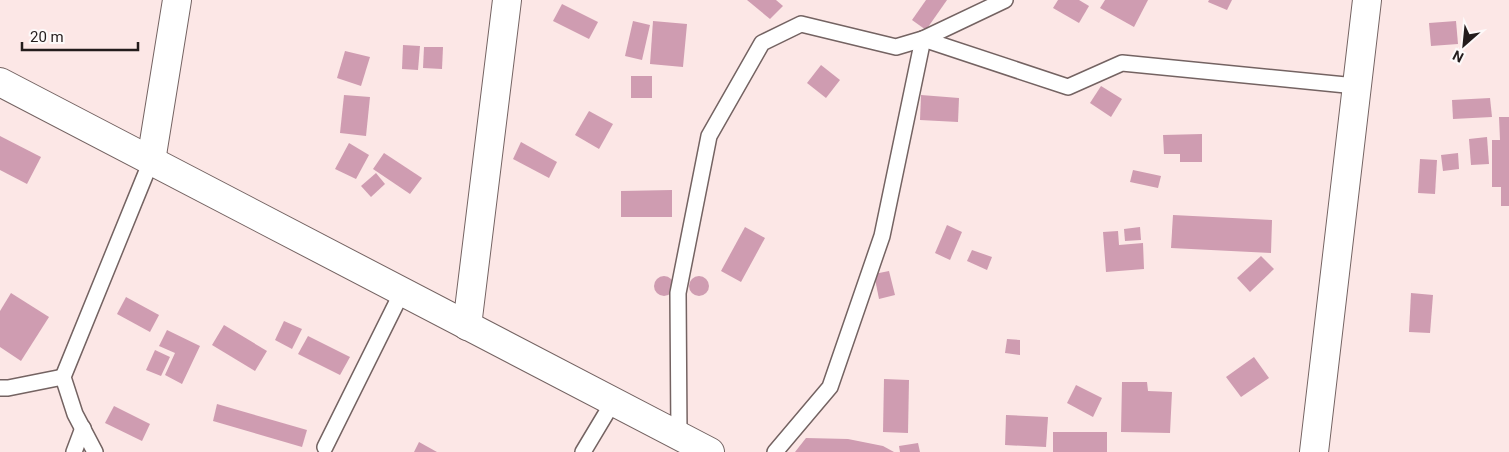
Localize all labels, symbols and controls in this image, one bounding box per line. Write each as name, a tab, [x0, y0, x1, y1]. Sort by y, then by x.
scale bar	[22, 20, 139, 52]
north arrow	[1439, 20, 1489, 70]
text: 20 m	[30, 28, 64, 46]
text: N	[1450, 47, 1466, 66]

